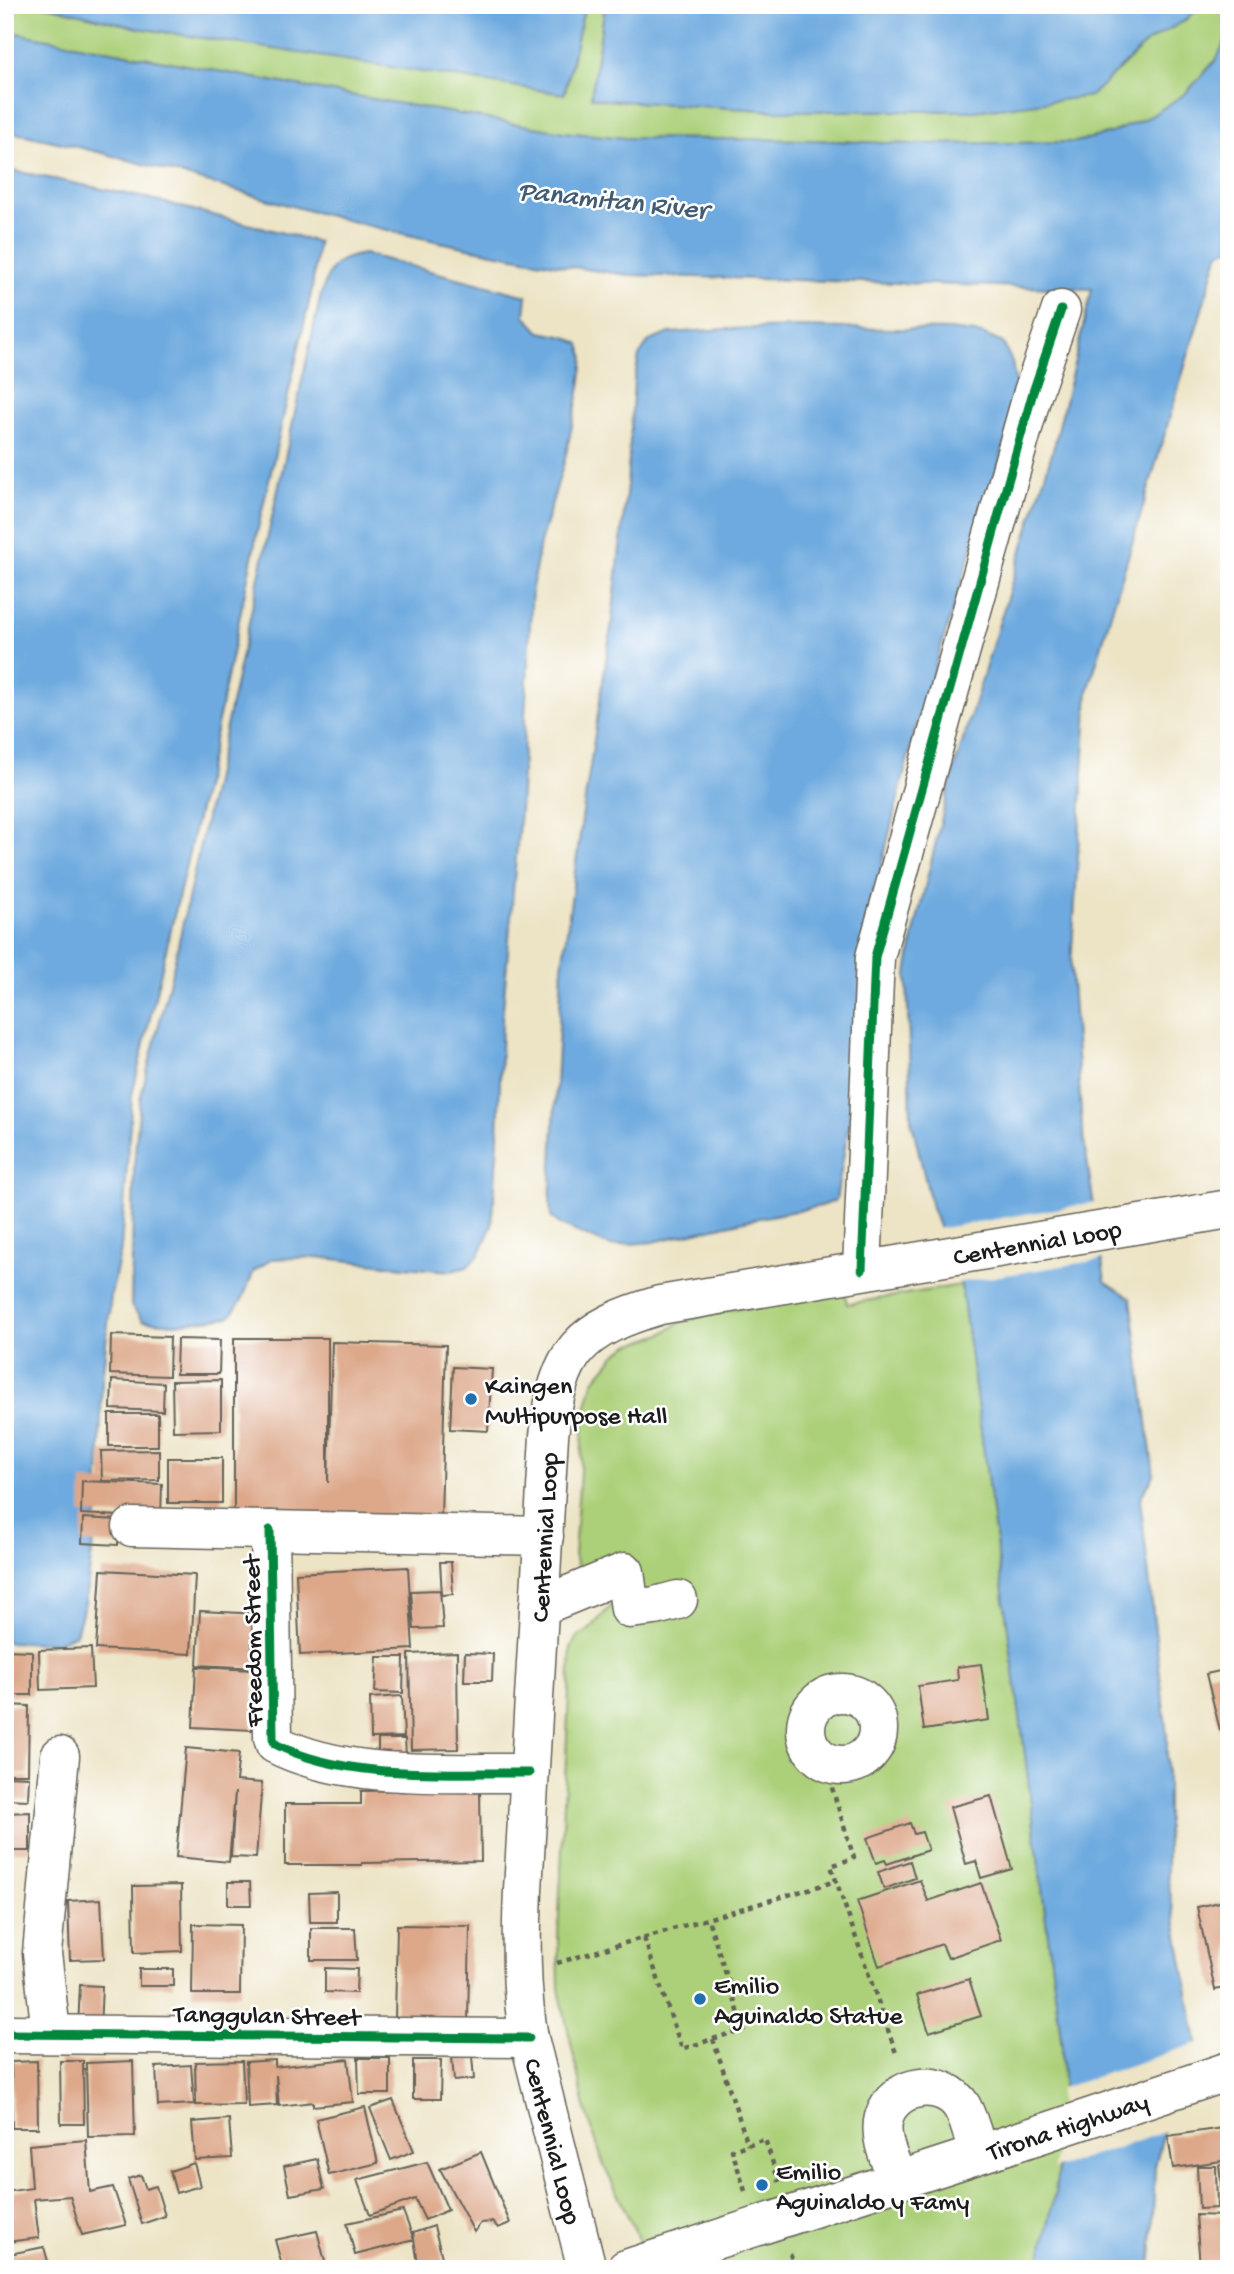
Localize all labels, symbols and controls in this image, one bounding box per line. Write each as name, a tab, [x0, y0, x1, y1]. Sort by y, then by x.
water label: Panamitan River	[516, 176, 714, 229]
street label: Centennial Loop	[951, 1216, 1124, 1275]
place label: Kaingen Multipurpose Hall	[485, 1373, 668, 1434]
marker: Kaingen Multipurpose Hall	[463, 1391, 479, 1407]
street label: Centennial Loop	[527, 1452, 568, 1623]
street label: Freedom Street	[238, 1552, 273, 1728]
place label: Emilio Aguinaldo Statue	[714, 1973, 903, 2034]
marker: Emilio Aguinaldo Statue	[692, 1991, 708, 2007]
street label: Tanggulan Street	[171, 2001, 363, 2036]
street label: Centennial Loop	[514, 2056, 585, 2228]
street label: Tirona Highway	[982, 2088, 1153, 2171]
place label: Emilio Aguinaldo y Famy	[776, 2159, 970, 2220]
marker: Emilio Aguinaldo y Famy	[754, 2177, 770, 2193]

